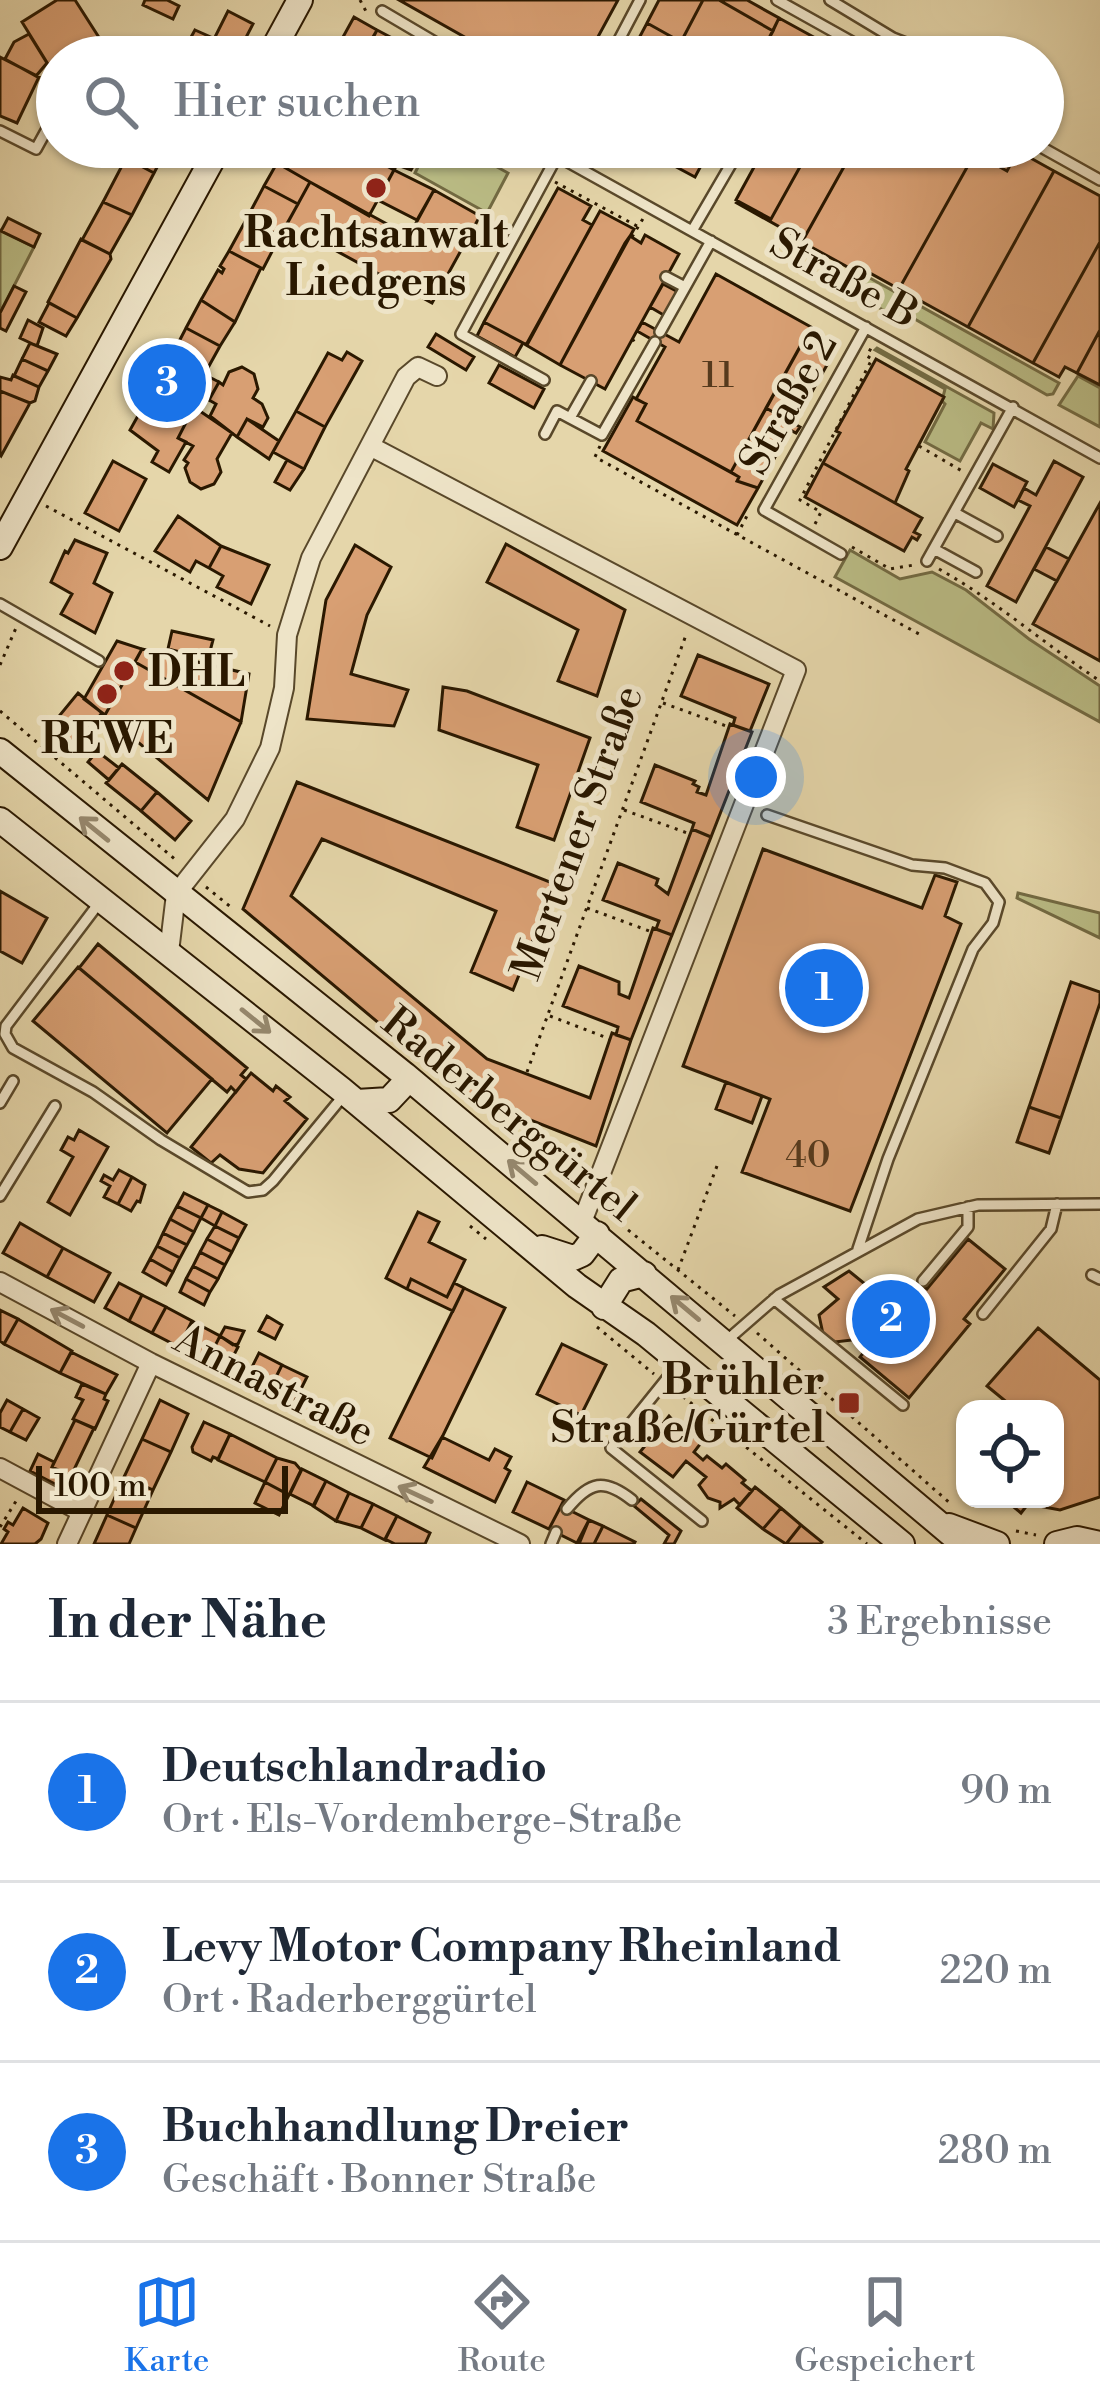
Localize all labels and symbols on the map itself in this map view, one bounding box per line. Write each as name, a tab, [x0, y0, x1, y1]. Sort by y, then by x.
marker: Rachtsanwalt Liedgens	[363, 175, 389, 201]
place label: Rachtsanwalt Liedgens	[244, 208, 509, 309]
street label: Straße B	[760, 217, 927, 341]
street label: Straße 2	[728, 322, 850, 484]
pin: 3	[128, 338, 206, 428]
house number: 11	[702, 354, 735, 399]
place label: DHL	[148, 647, 245, 700]
marker: DHL	[111, 658, 137, 684]
street label: Mertener Straße	[501, 678, 656, 987]
marker: REWE	[94, 681, 120, 707]
place label: REWE	[41, 714, 173, 767]
your location	[726, 747, 786, 807]
one-way arrow	[79, 816, 110, 843]
pin: 1	[785, 943, 863, 1033]
street label: Raderberggürtel	[370, 996, 646, 1235]
one-way arrow	[239, 1007, 271, 1034]
house number: 40	[785, 1134, 831, 1179]
one-way arrow	[507, 1159, 538, 1187]
pin: 2	[852, 1274, 930, 1364]
one-way arrow	[669, 1296, 701, 1322]
one-way arrow	[49, 1305, 85, 1328]
street label: Annastraße	[164, 1313, 383, 1459]
place label: Brühler Straße/Gürtel	[551, 1355, 825, 1456]
marker: Brühler Straße/Gürtel	[836, 1390, 862, 1416]
scale bar	[36, 1460, 288, 1513]
one-way arrow	[398, 1482, 434, 1504]

